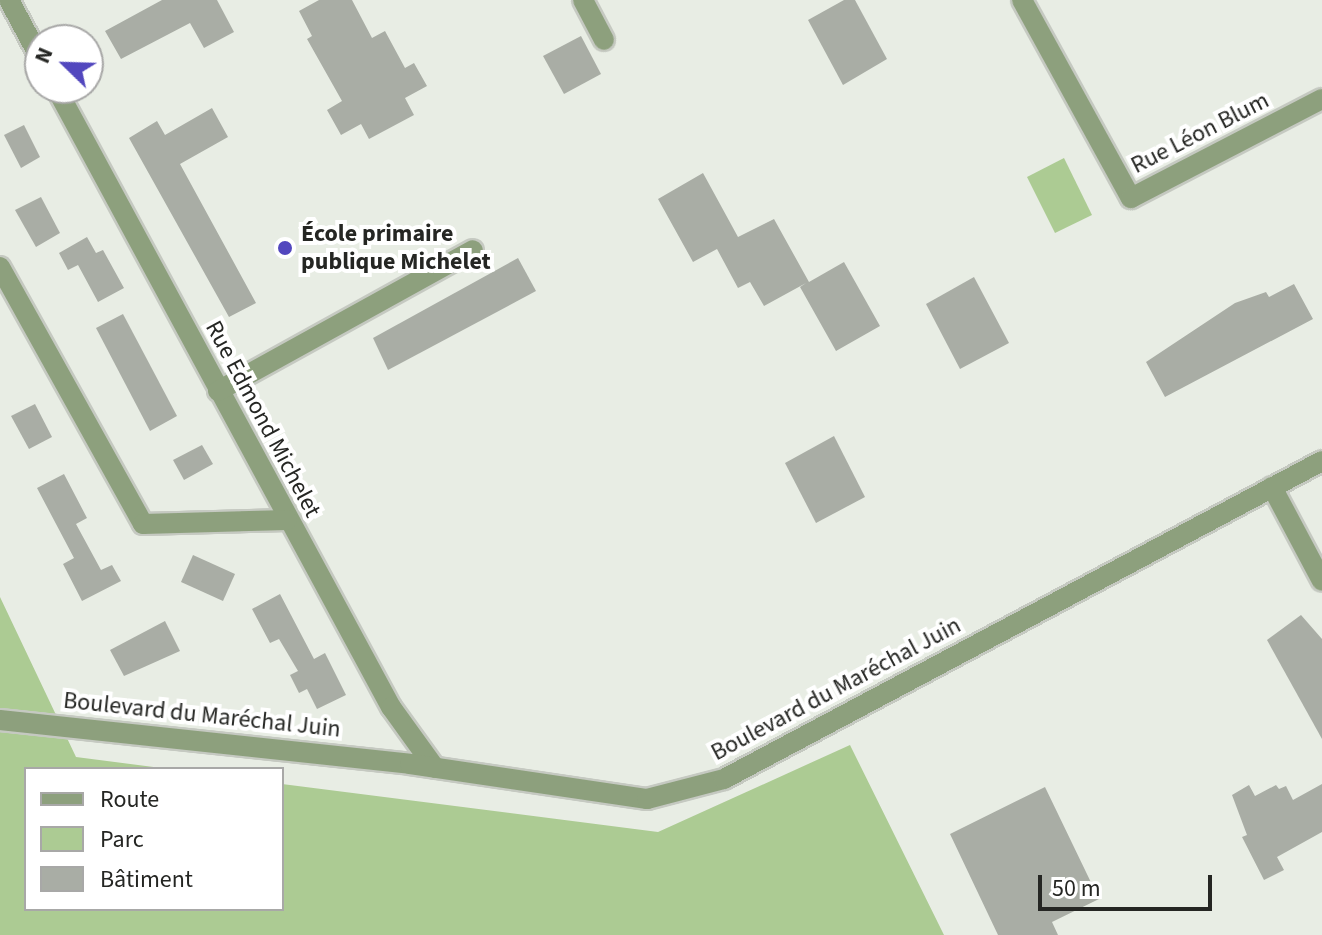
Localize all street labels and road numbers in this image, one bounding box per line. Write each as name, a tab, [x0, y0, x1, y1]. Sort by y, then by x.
street label: Rue Léon Blum	[1126, 86, 1274, 180]
street label: Rue Edmond Michelet	[199, 316, 327, 522]
street label: Boulevard du Maréchal Juin	[706, 611, 966, 767]
street label: Boulevard du Maréchal Juin	[62, 686, 342, 744]

